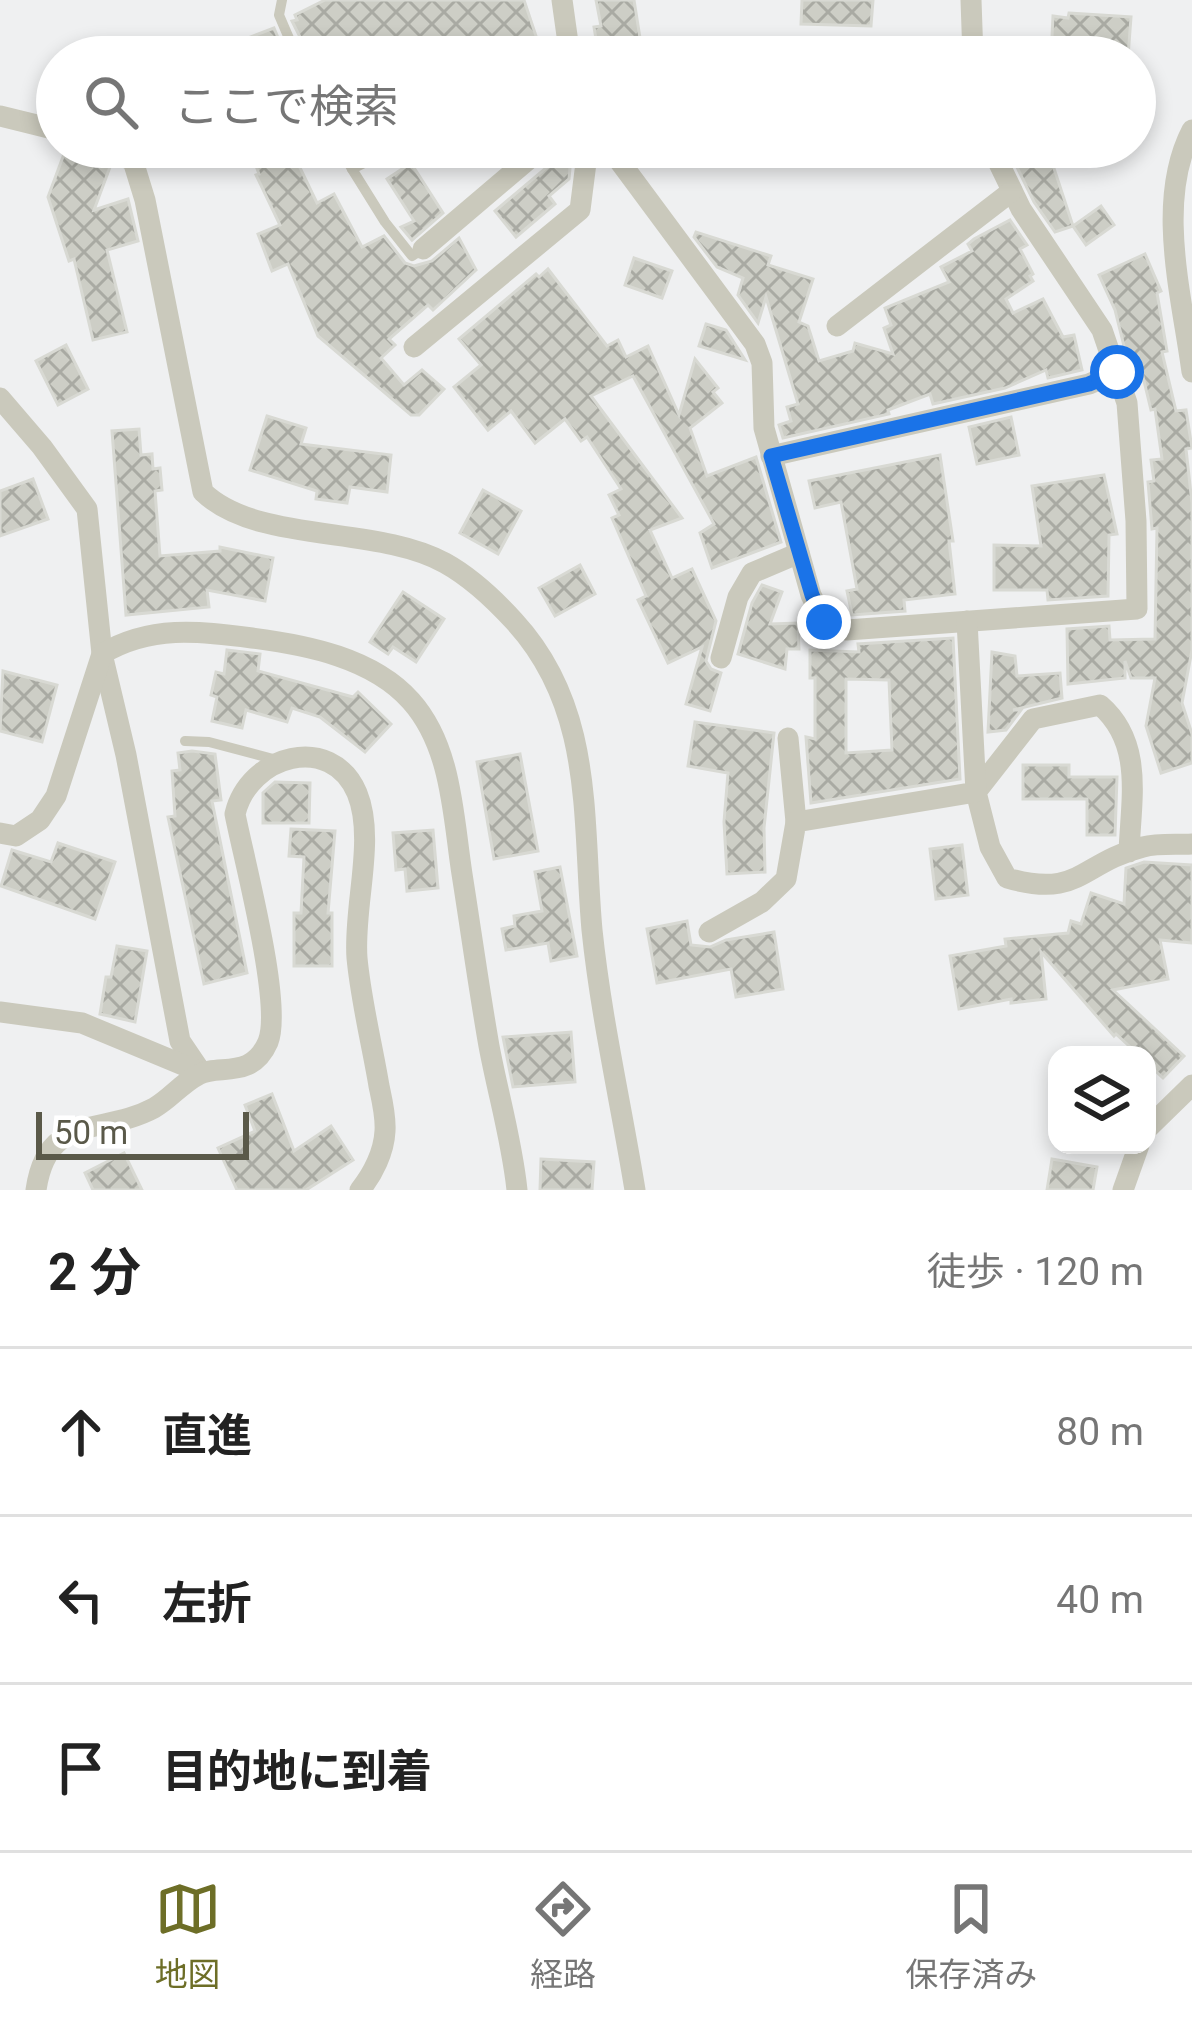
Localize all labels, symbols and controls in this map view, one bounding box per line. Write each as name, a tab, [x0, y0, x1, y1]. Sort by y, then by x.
search box	[36, 36, 1156, 168]
icon: search	[78, 69, 144, 135]
text: ここで検索	[174, 80, 399, 133]
route start	[1090, 345, 1144, 399]
route end	[797, 595, 851, 649]
map controls	[1048, 1046, 1156, 1154]
button: layers	[1048, 1046, 1156, 1154]
scale bar	[36, 1106, 249, 1159]
text: 50 m	[54, 1113, 128, 1152]
text: 2 分	[48, 1243, 141, 1302]
text: 徒歩 · 120 m	[927, 1249, 1144, 1295]
icon: ahead	[48, 1399, 114, 1465]
text: 直進	[162, 1409, 252, 1462]
text: 80 m	[1056, 1409, 1144, 1455]
icon: left	[48, 1567, 114, 1633]
text: 左折	[162, 1577, 252, 1630]
text: 40 m	[1056, 1577, 1144, 1623]
icon: arrive	[48, 1735, 114, 1801]
text: 目的地に到着	[162, 1745, 432, 1798]
tab: 地図	[155, 1876, 221, 1996]
tab: 経路	[530, 1876, 596, 1996]
tab: 保存済み	[905, 1876, 1037, 1996]

